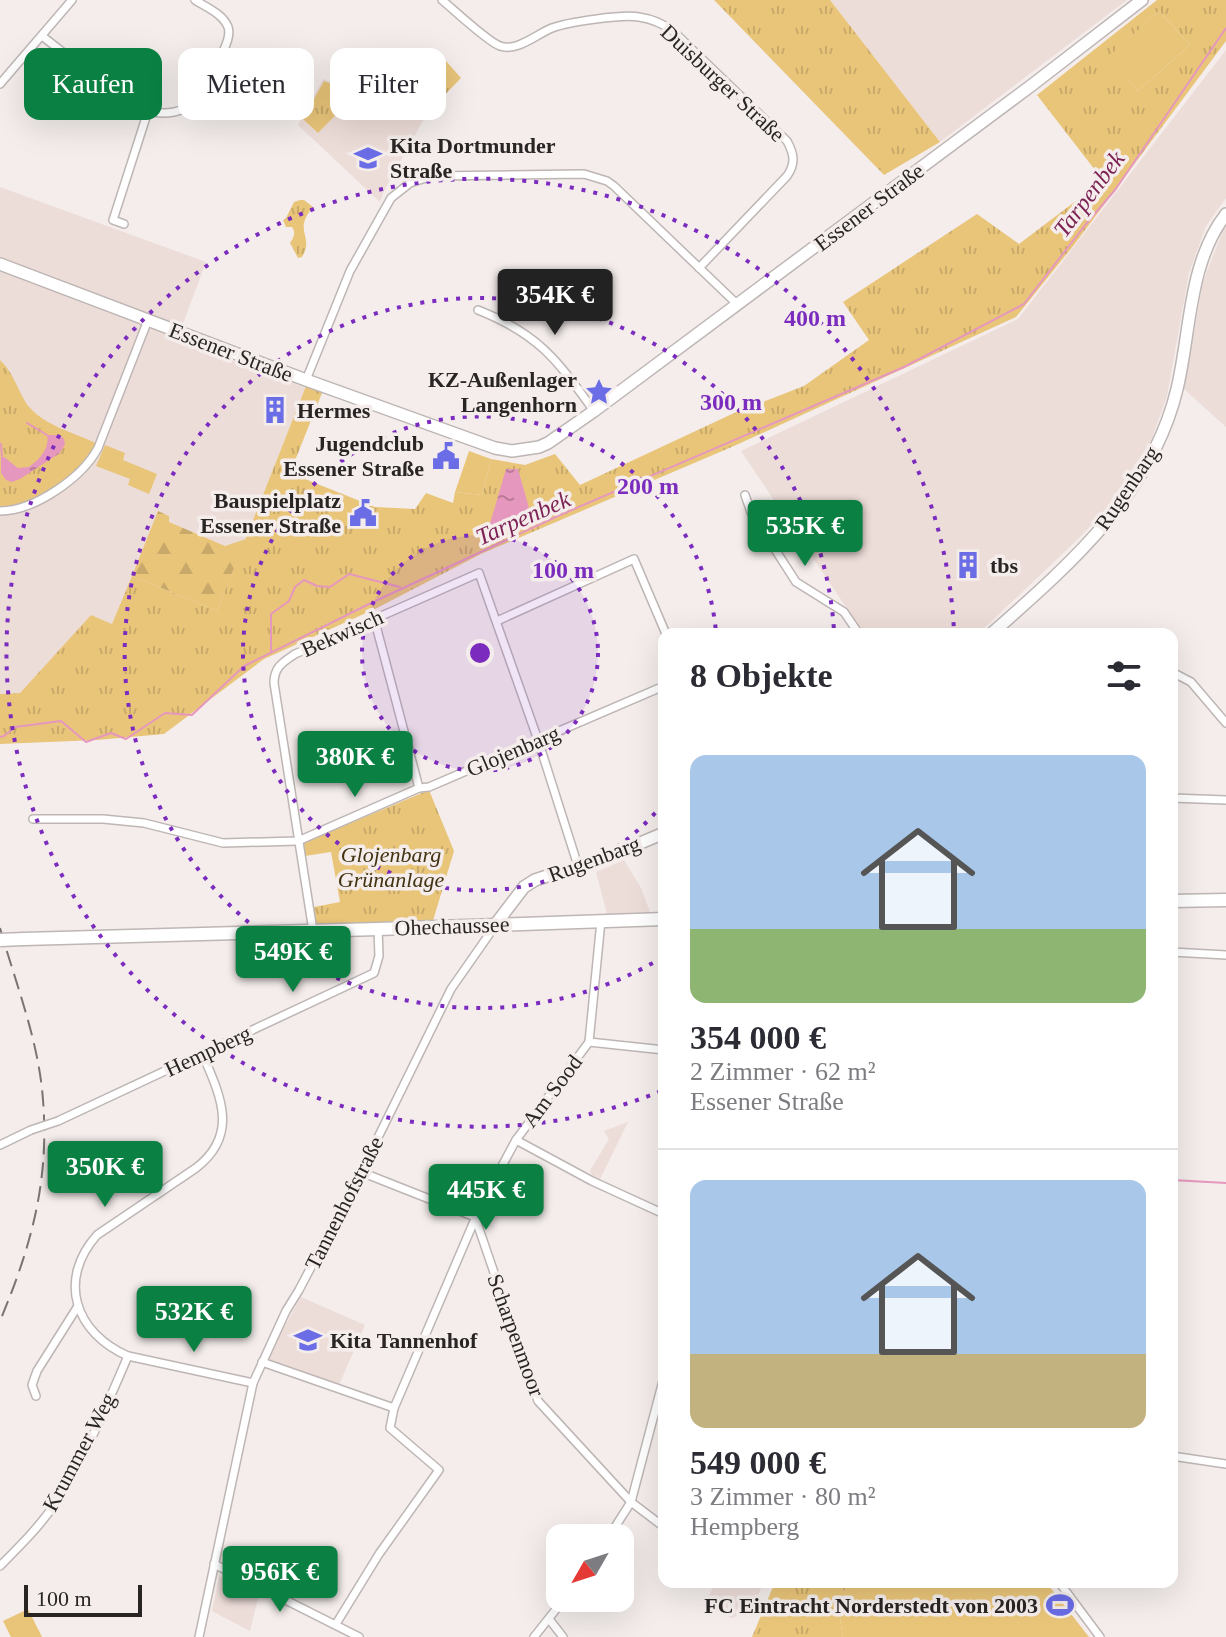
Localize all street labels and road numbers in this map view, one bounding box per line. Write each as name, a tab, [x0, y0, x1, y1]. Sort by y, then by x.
street label: Duisburger Straße	[656, 19, 790, 147]
street label: Essener Straße	[810, 158, 928, 256]
street label: Essener Straße	[166, 317, 296, 387]
street label: Rugenbarg	[1090, 441, 1164, 535]
street label: Bekwisch	[297, 604, 387, 662]
street label: Glojenbarg	[463, 720, 563, 782]
street label: Rugenbarg	[545, 831, 643, 887]
street label: Ohechaussee	[394, 912, 510, 940]
street label: Hempberg	[161, 1020, 255, 1082]
street label: Am Sood	[517, 1050, 587, 1132]
street label: Tannenhofstraße	[300, 1132, 388, 1274]
street label: Scharpenmoor	[482, 1270, 550, 1400]
street label: Krummer Weg	[37, 1389, 121, 1515]

